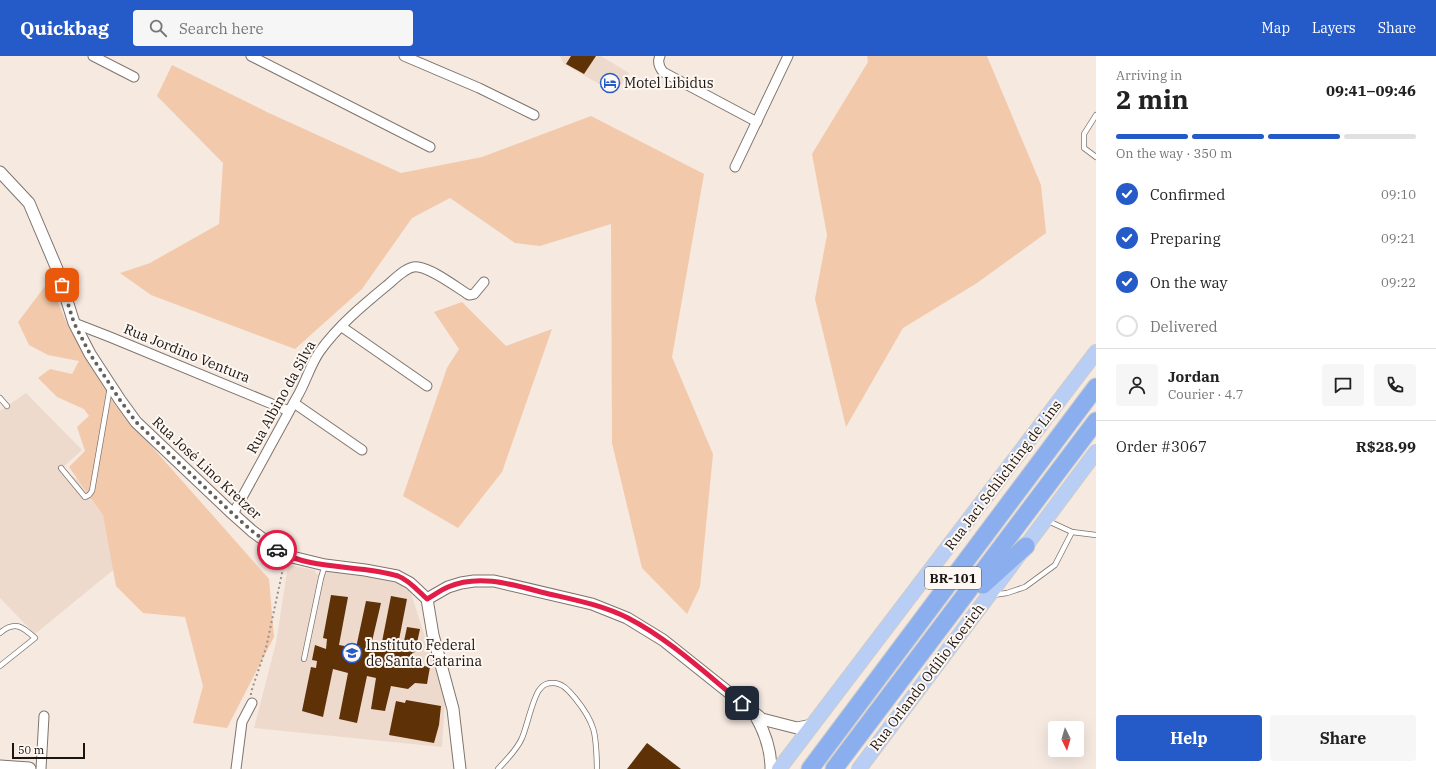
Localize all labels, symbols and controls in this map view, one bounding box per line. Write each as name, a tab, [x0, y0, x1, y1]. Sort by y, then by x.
search box	[133, 10, 413, 46]
text: Quickbag	[20, 16, 109, 40]
icon: search	[147, 17, 169, 39]
text: Search here	[179, 19, 263, 38]
text: Map	[1262, 19, 1290, 37]
text: Layers	[1312, 19, 1356, 37]
text: Share	[1378, 19, 1416, 37]
text: Arriving in	[1116, 67, 1182, 84]
hotel icon: Motel Libidus	[599, 72, 621, 94]
place label: Motel Libidus	[624, 74, 714, 92]
text: 09:41–09:46	[1326, 81, 1416, 100]
text: 2 min	[1116, 82, 1189, 116]
text: On the way · 350 m	[1116, 145, 1232, 162]
icon: check	[1116, 183, 1138, 205]
text: Confirmed	[1150, 185, 1225, 204]
text: 09:10	[1381, 186, 1416, 203]
icon: check	[1116, 227, 1138, 249]
text: Preparing	[1150, 229, 1221, 248]
text: 09:21	[1381, 230, 1416, 247]
pin	[45, 268, 79, 302]
icon: check	[1116, 271, 1138, 293]
text: On the way	[1150, 273, 1228, 292]
icon: bag	[51, 274, 73, 296]
text: 09:22	[1381, 274, 1416, 291]
text: Delivered	[1150, 317, 1218, 336]
street label: Rua Jordino Ventura	[121, 319, 253, 387]
street label: Rua Albino da Silva	[242, 337, 320, 457]
button: person	[1116, 364, 1158, 406]
button: chat	[1322, 364, 1364, 406]
button: phone	[1374, 364, 1416, 406]
text: Jordan	[1168, 367, 1220, 386]
text: Courier · 4.7	[1168, 386, 1244, 403]
street label: Rua Jaci Schlichting de Lins	[941, 396, 1065, 554]
street label: Rua José Lino Kretzer	[149, 413, 266, 524]
text: Order #3067	[1116, 437, 1207, 456]
text: R$28.99	[1356, 437, 1416, 456]
courier	[257, 530, 297, 570]
icon: car	[266, 539, 288, 561]
road number: BR-101	[925, 567, 981, 589]
street label: Rua Orlando Odílio Koerich	[866, 600, 988, 754]
place label: Instituto Federal de Santa Catarina	[366, 636, 483, 670]
school or university icon: Instituto Federal de Santa Catarina	[341, 642, 363, 664]
pin	[725, 686, 759, 720]
icon: home	[731, 692, 753, 714]
button: Help	[1116, 715, 1262, 761]
button: Share	[1270, 715, 1416, 761]
north arrow	[1048, 721, 1084, 757]
map controls	[1048, 721, 1084, 757]
scale bar	[12, 741, 85, 760]
text: 50 m	[18, 743, 44, 757]

